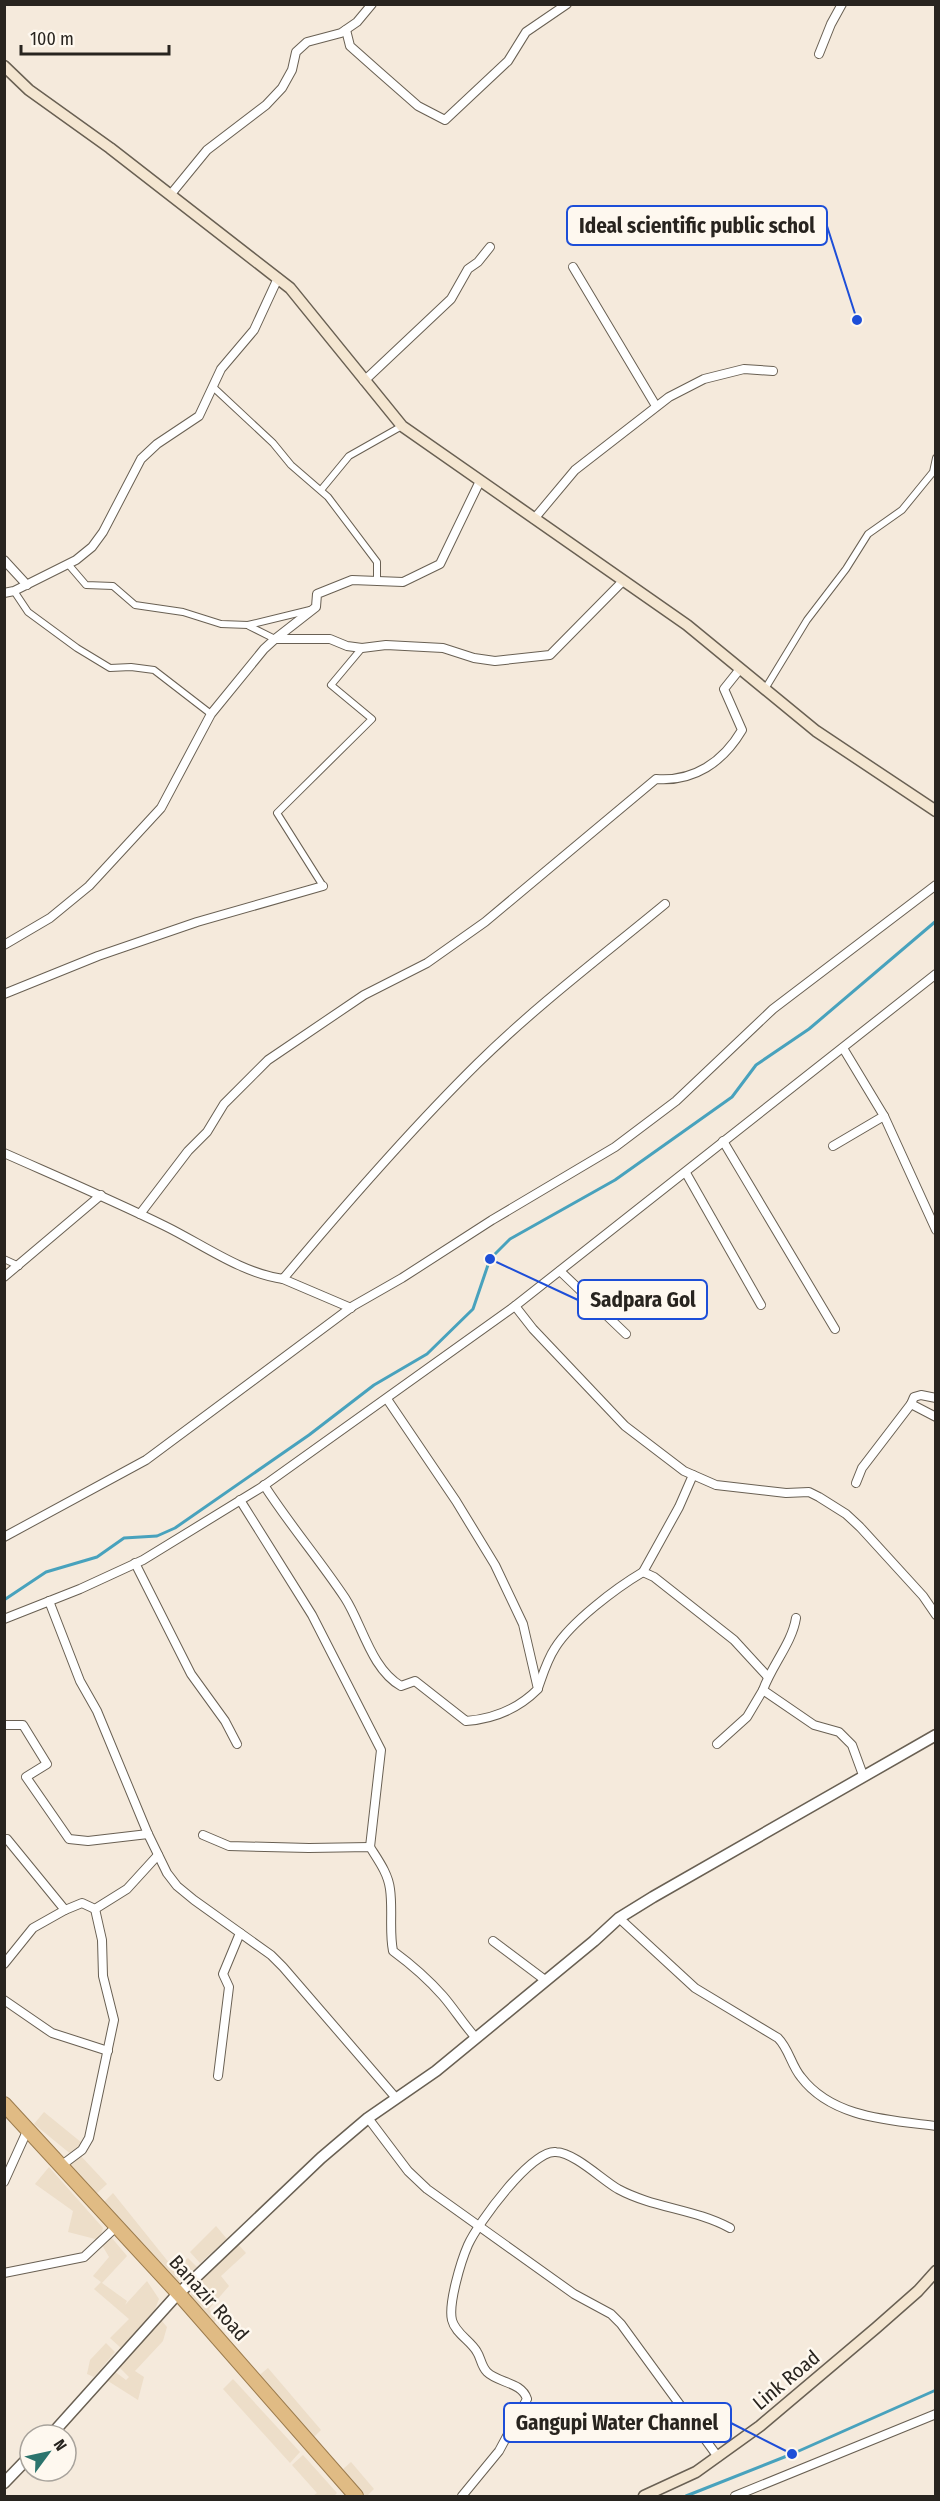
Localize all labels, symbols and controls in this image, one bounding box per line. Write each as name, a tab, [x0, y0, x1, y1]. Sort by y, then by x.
scale bar	[21, 18, 170, 56]
text: 100 m	[30, 28, 74, 50]
callout: Ideal scientific public schol	[567, 206, 827, 245]
text: Ideal scientific public schol	[579, 213, 815, 239]
callout: Sadpara Gol	[578, 1280, 707, 1319]
text: Sadpara Gol	[590, 1287, 696, 1313]
street label: Banazir Road	[164, 2250, 254, 2346]
street label: Link Road	[748, 2345, 824, 2415]
callout: Gangupi Water Channel	[504, 2403, 731, 2442]
text: Gangupi Water Channel	[516, 2410, 719, 2436]
north arrow	[18, 2423, 78, 2483]
text: N	[50, 2436, 71, 2454]

